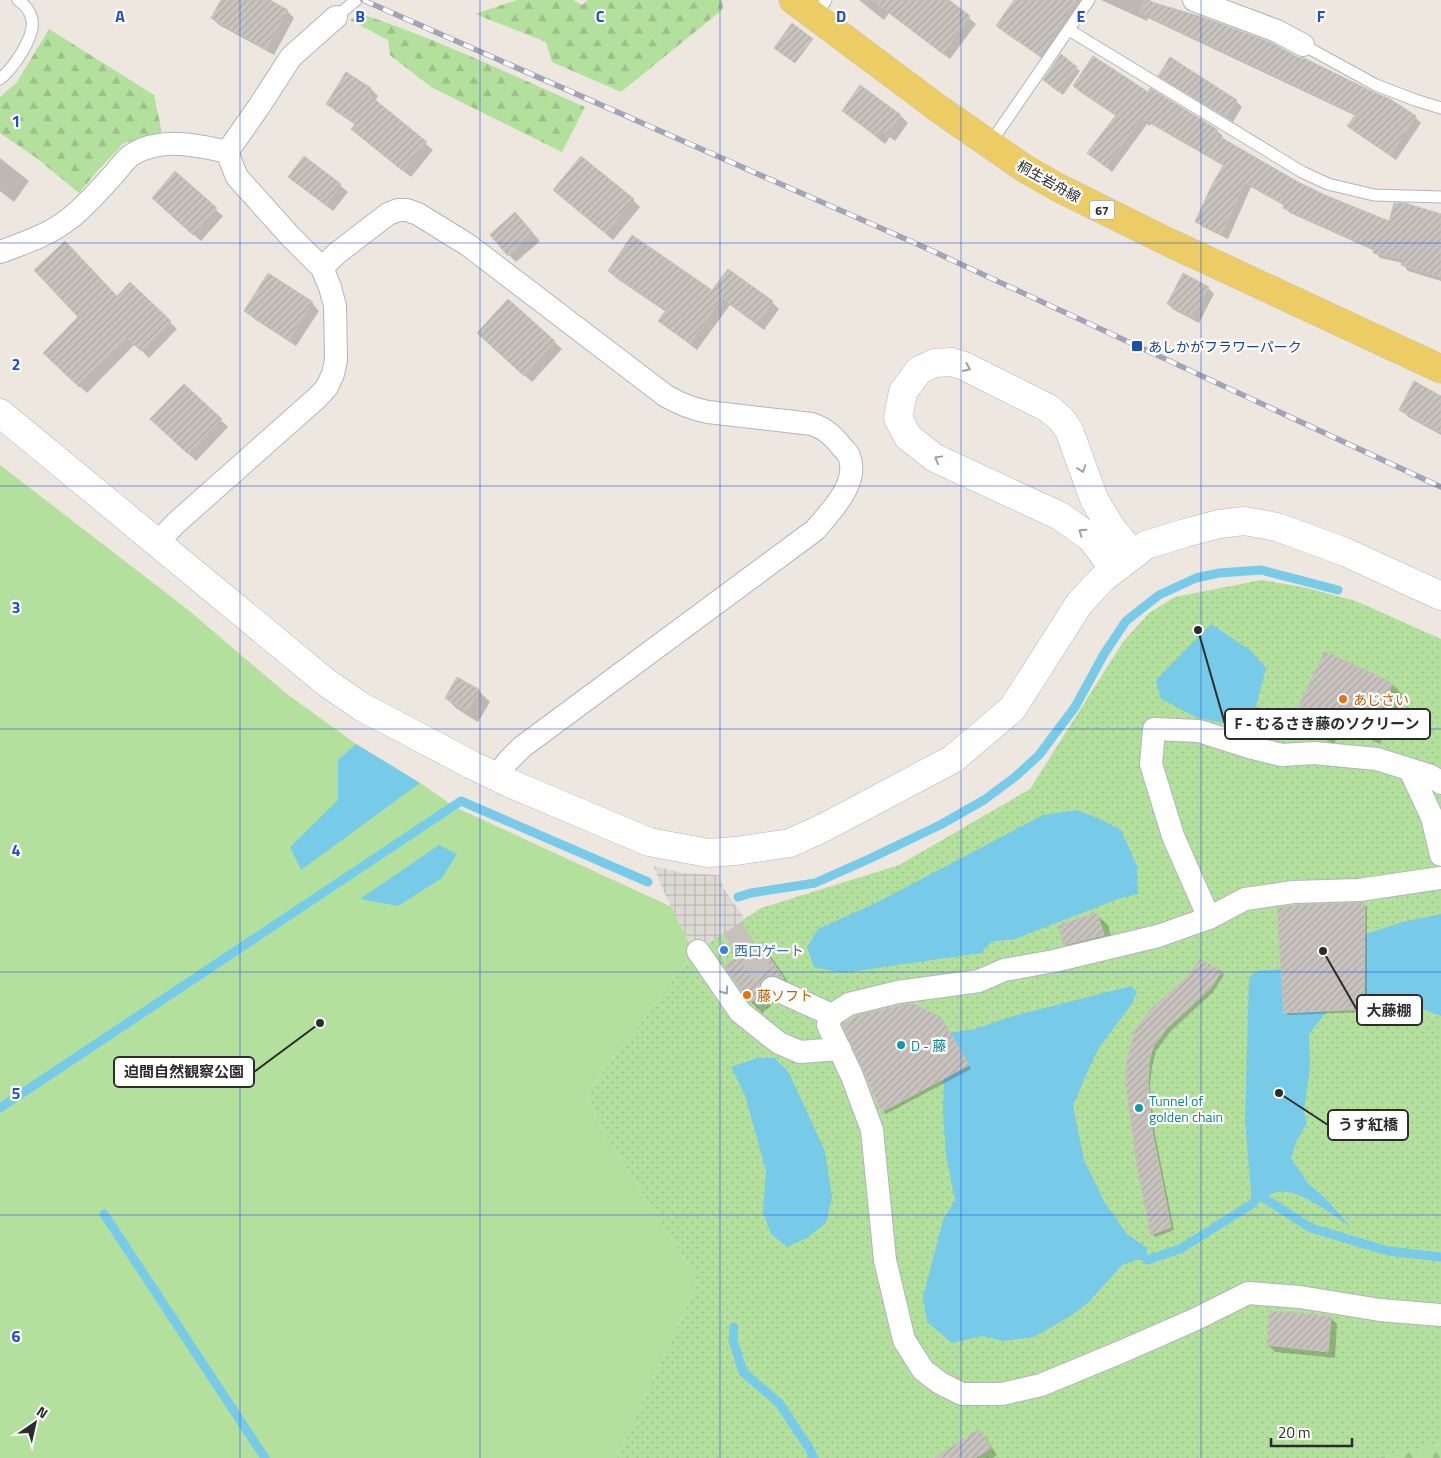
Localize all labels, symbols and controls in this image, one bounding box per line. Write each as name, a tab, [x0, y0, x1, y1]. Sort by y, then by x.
text: A	[115, 4, 125, 28]
text: B	[355, 4, 365, 28]
text: C	[596, 4, 605, 28]
text: D	[836, 4, 846, 28]
text: E	[1077, 4, 1086, 28]
text: F	[1317, 4, 1326, 28]
text: 1	[12, 109, 20, 133]
street label: 桐生岩舟線	[1013, 155, 1085, 207]
road number: 67	[1090, 200, 1114, 220]
place label: あしかがフラワーパーク	[1148, 336, 1302, 357]
marker: あしかがフラワーパーク	[1130, 339, 1144, 353]
text: 2	[12, 352, 20, 376]
one-way arrow	[962, 361, 971, 372]
one-way arrow	[934, 455, 943, 465]
one-way arrow	[1077, 464, 1087, 472]
one-way arrow	[1079, 529, 1088, 538]
text: 3	[12, 595, 20, 619]
place label: あじさい	[1353, 689, 1409, 710]
marker: あじさい	[1337, 693, 1349, 705]
callout: F - むるさき藤のソクリーン	[1225, 709, 1430, 739]
text: F - むるさき藤のソクリーン	[1235, 712, 1419, 735]
text: 4	[12, 838, 21, 862]
place label: 西口ゲート	[734, 940, 804, 961]
marker: 西口ゲート	[718, 944, 730, 956]
one-way arrow	[719, 985, 728, 995]
place label: 藤ソフト	[757, 985, 813, 1006]
marker: 藤ソフト	[741, 989, 753, 1001]
callout: 大藤棚	[1357, 995, 1422, 1025]
text: 大藤棚	[1366, 999, 1412, 1022]
place label: D - 藤	[911, 1035, 946, 1056]
marker: D - 藤	[895, 1039, 907, 1051]
callout: 迫間自然観察公園	[114, 1057, 254, 1087]
text: 迫間自然観察公園	[124, 1060, 244, 1083]
text: 5	[12, 1081, 21, 1105]
place label: Tunnel of golden chain	[1149, 1090, 1223, 1127]
marker: Tunnel of golden chain	[1133, 1102, 1145, 1114]
callout: うす紅橋	[1328, 1110, 1408, 1140]
text: うす紅橋	[1338, 1113, 1399, 1136]
text: 6	[12, 1324, 21, 1348]
north arrow	[10, 1398, 60, 1448]
text: N	[33, 1400, 52, 1423]
scale bar	[1271, 1416, 1352, 1448]
text: 20 m	[1278, 1421, 1311, 1444]

